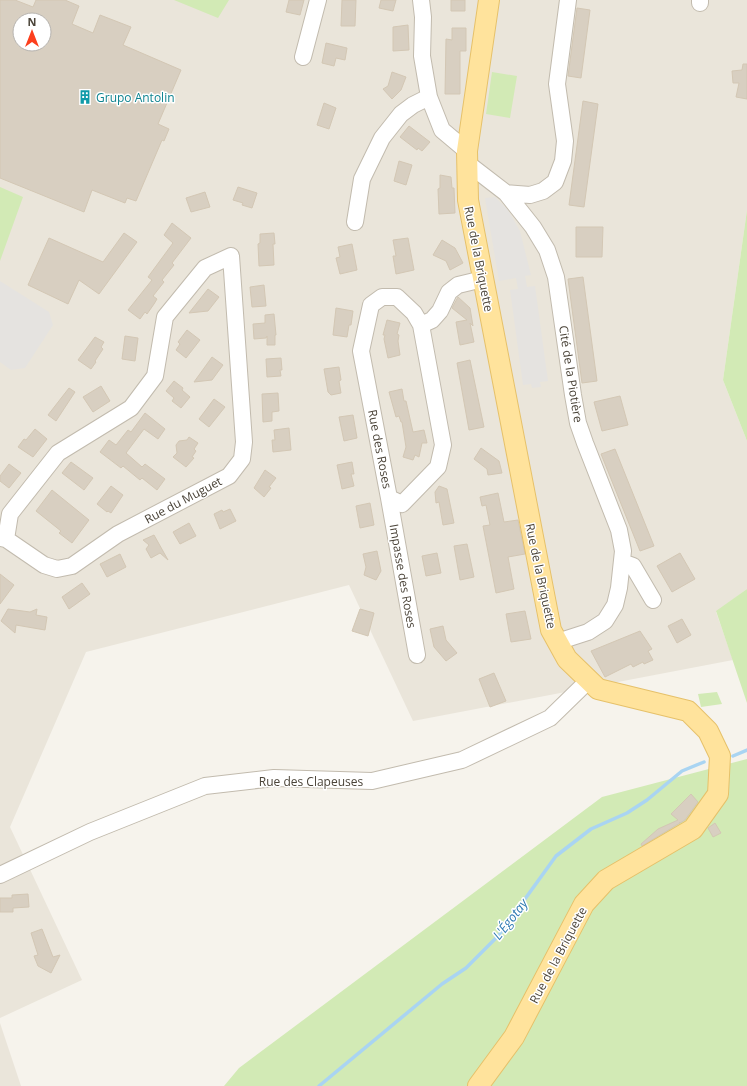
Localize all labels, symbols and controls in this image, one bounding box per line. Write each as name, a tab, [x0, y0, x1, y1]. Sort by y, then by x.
north arrow	[12, 12, 52, 52]
text: N	[28, 14, 36, 29]
building icon: Grupo Antolin	[77, 89, 93, 105]
place label: Grupo Antolin	[96, 89, 175, 106]
street label: Rue de la Briquette	[460, 205, 498, 313]
street label: Cité de la Piotière	[555, 324, 587, 424]
street label: Rue des Roses	[364, 408, 396, 490]
street label: Rue du Muguet	[141, 472, 225, 528]
street label: Rue de la Briquette	[522, 522, 560, 630]
street label: Impasse des Roses	[385, 523, 421, 630]
street label: Rue des Clapeuses	[259, 773, 363, 790]
water label: L'Égotay	[488, 894, 532, 943]
street label: Rue de la Briquette	[525, 904, 591, 1006]

